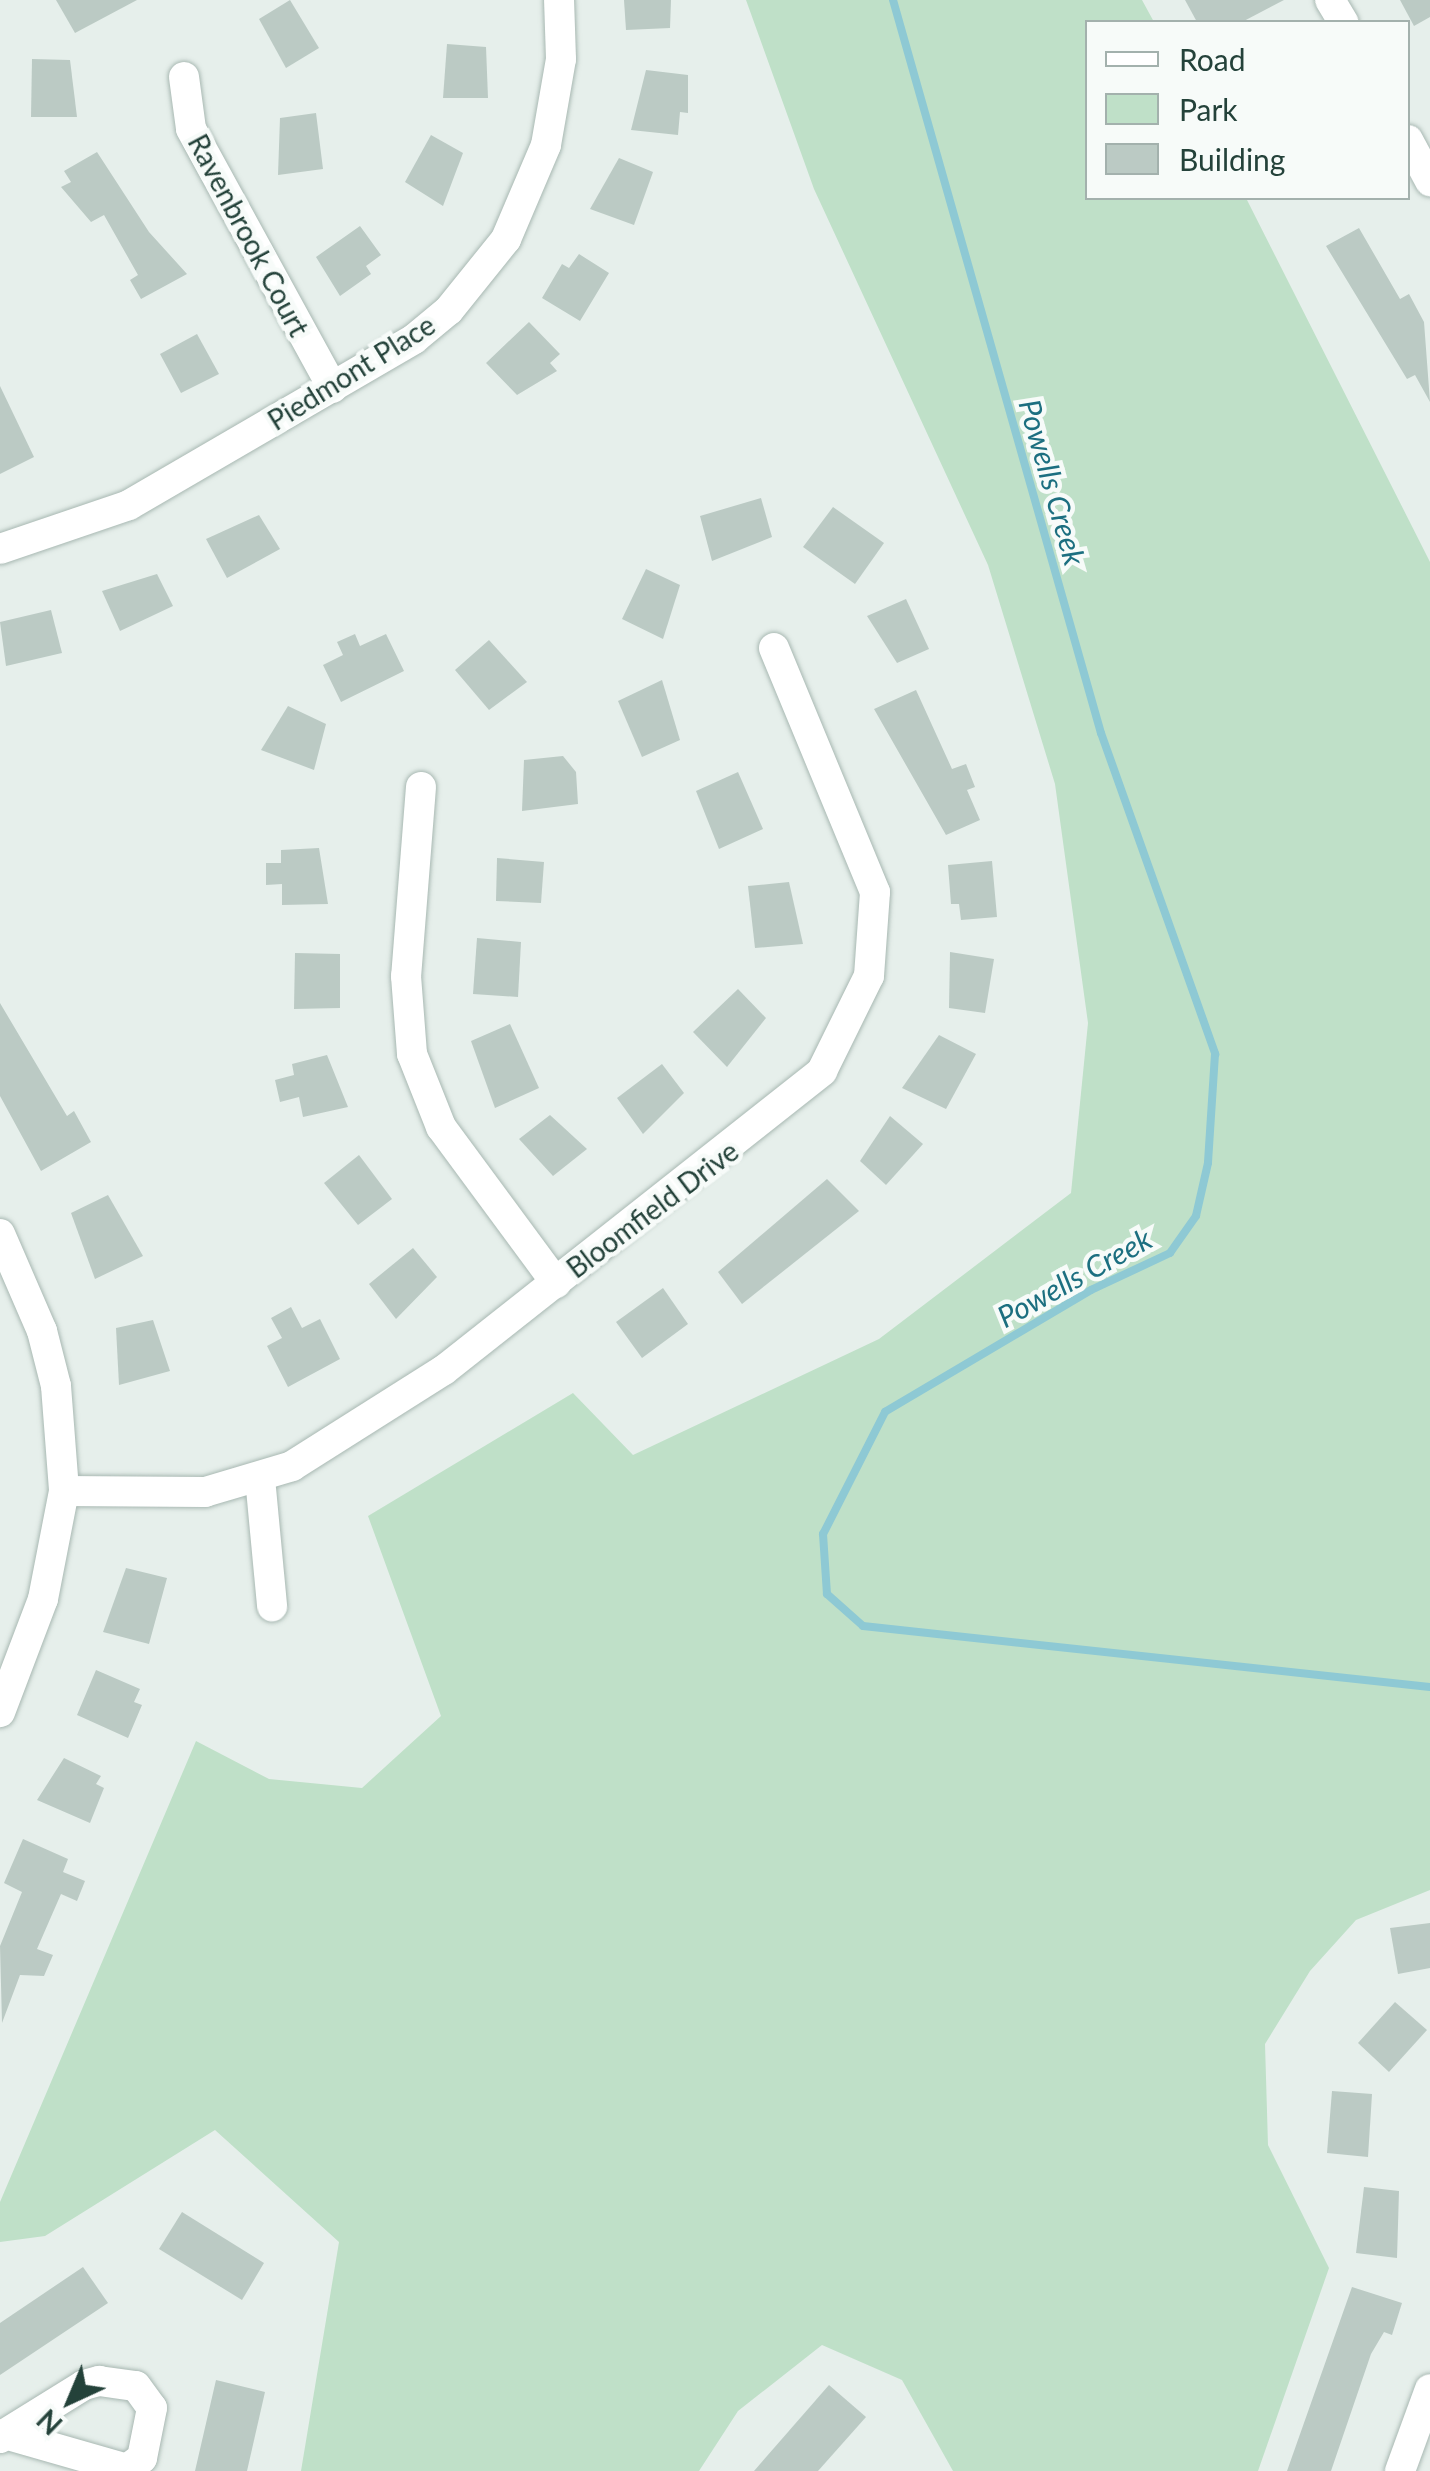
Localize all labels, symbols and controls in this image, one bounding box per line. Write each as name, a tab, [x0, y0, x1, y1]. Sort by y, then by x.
legend	[1085, 20, 1410, 200]
text: Road	[1179, 41, 1246, 77]
text: Park	[1179, 91, 1238, 127]
street label: Ravenbrook Court	[182, 128, 316, 342]
text: Building	[1179, 141, 1285, 177]
street label: Piedmont Place	[261, 307, 441, 437]
water label: Powells Creek	[1012, 395, 1094, 569]
street label: Bloomfield Drive	[560, 1134, 744, 1284]
water label: Powells Creek	[991, 1220, 1157, 1334]
north arrow	[20, 2351, 120, 2451]
text: N	[30, 2403, 69, 2442]

